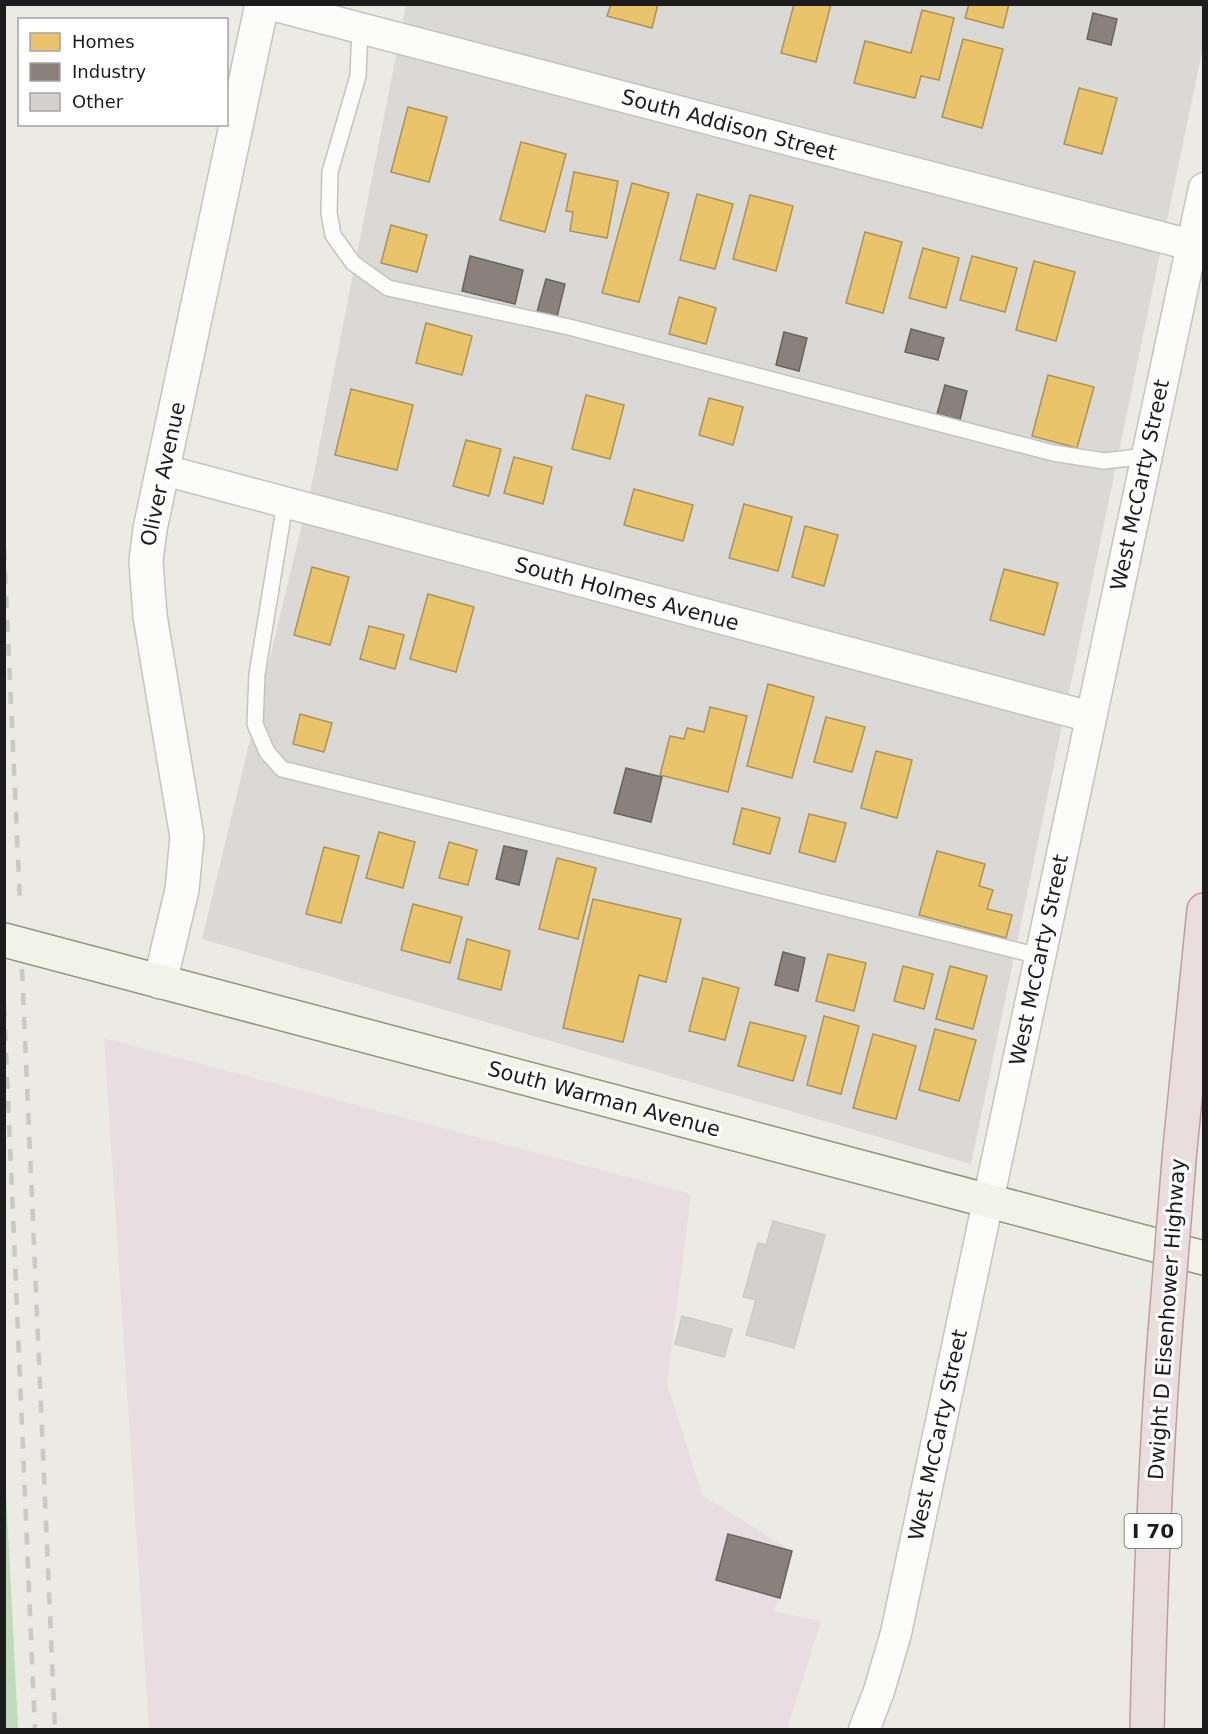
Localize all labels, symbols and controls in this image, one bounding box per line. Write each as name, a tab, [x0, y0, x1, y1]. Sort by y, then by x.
legend	[18, 18, 228, 126]
text: Homes	[72, 31, 135, 52]
text: Industry	[72, 61, 146, 82]
street label: South Addison Street	[619, 85, 839, 165]
text: Other	[72, 91, 124, 112]
street label: West McCarty Street	[1106, 377, 1174, 593]
street label: Oliver Avenue	[136, 400, 190, 548]
street label: South Holmes Avenue	[512, 552, 742, 636]
street label: West McCarty Street	[1005, 852, 1073, 1068]
street label: South Warman Avenue	[485, 1056, 723, 1142]
street label: Dwight D Eisenhower Highway	[1144, 1157, 1190, 1481]
street label: West McCarty Street	[904, 1327, 972, 1543]
road number: I 70	[1124, 1514, 1182, 1548]

